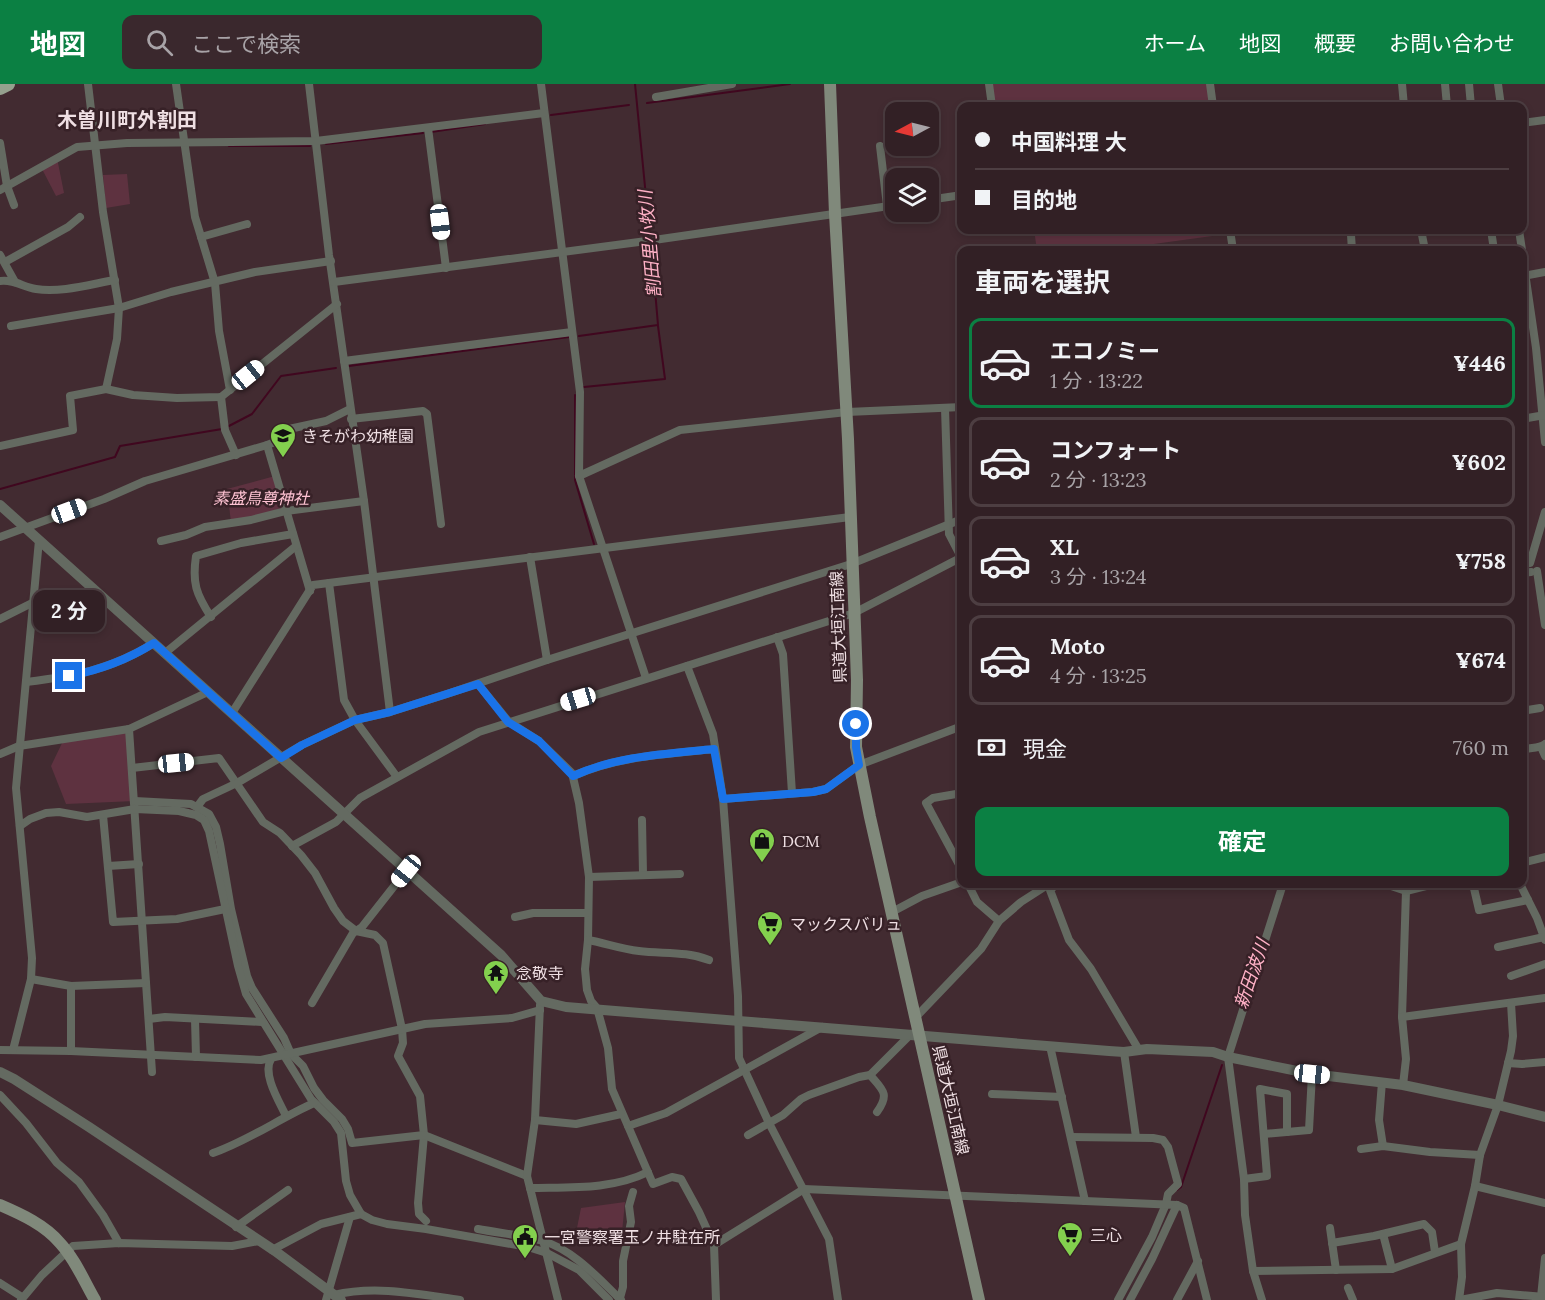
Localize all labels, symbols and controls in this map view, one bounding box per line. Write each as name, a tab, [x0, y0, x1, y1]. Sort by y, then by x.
search box	[122, 15, 542, 69]
text: 地図	[30, 26, 86, 62]
icon: search	[143, 26, 176, 59]
text: ここで検索	[191, 30, 301, 58]
text: ホーム	[1144, 30, 1206, 57]
text: 地図	[1239, 30, 1281, 57]
text: 概要	[1314, 30, 1356, 57]
text: お問い合わせ	[1389, 30, 1515, 57]
north arrow	[885, 102, 939, 156]
map controls	[885, 102, 939, 222]
district label: 木曽川町外割田	[57, 107, 197, 132]
text: 中国料理 大	[1011, 128, 1127, 156]
button: layers	[885, 168, 939, 222]
text: 目的地	[1011, 186, 1077, 214]
water label: 割田里小牧川	[633, 187, 666, 299]
car	[429, 203, 451, 241]
text: 車両を選択	[975, 265, 1110, 299]
icon: car	[978, 336, 1032, 390]
text: エコノミー	[1050, 337, 1160, 365]
text: ¥446	[1453, 349, 1506, 377]
car	[228, 357, 268, 393]
text: 1 分 · 13:22	[1050, 368, 1143, 393]
school or university icon: きそがわ幼稚園	[268, 421, 298, 459]
place label: きそがわ幼稚園	[302, 426, 414, 446]
icon: car	[978, 435, 1032, 489]
text: コンフォート	[1050, 436, 1181, 464]
text: ¥602	[1452, 448, 1506, 476]
text: 2 分 · 13:23	[1050, 467, 1147, 492]
park label: 素盛鳥尊神社	[213, 488, 311, 508]
car	[49, 496, 89, 526]
text: XL	[1050, 533, 1079, 561]
icon: car	[978, 534, 1032, 588]
text: ¥758	[1455, 547, 1506, 575]
text: 3 分 · 13:24	[1050, 564, 1146, 589]
street label: 県道大垣江南線	[826, 571, 850, 683]
callout: 2 分	[33, 589, 105, 631]
text: 2 分	[51, 598, 87, 623]
text: Moto	[1050, 632, 1105, 660]
icon: car	[978, 633, 1032, 687]
text: ¥674	[1456, 646, 1506, 674]
route end	[55, 662, 82, 689]
text: 4 分 · 13:25	[1050, 663, 1147, 688]
car	[558, 685, 598, 713]
route start	[842, 710, 869, 737]
icon: cash	[975, 731, 1008, 764]
text: 現金	[1023, 735, 1067, 763]
text: 760 m	[1453, 735, 1509, 760]
car	[157, 752, 195, 774]
button: 確定	[975, 807, 1509, 876]
shop icon: DCM	[747, 826, 777, 864]
place label: DCM	[782, 831, 820, 851]
car	[388, 851, 424, 891]
supermarket icon: マックスバリュ	[755, 909, 785, 947]
place label: マックスバリュ	[790, 914, 902, 934]
water label: 新田波川	[1229, 934, 1275, 1012]
temple icon: 念敬寺	[481, 958, 511, 996]
place label: 念敬寺	[516, 963, 564, 983]
street label: 県道大垣江南線	[929, 1043, 973, 1157]
car	[1293, 1063, 1331, 1085]
supermarket icon: 三心	[1055, 1220, 1085, 1258]
public building icon: 一宮警察署玉ノ井駐在所	[510, 1222, 540, 1260]
place label: 三心	[1090, 1225, 1122, 1245]
place label: 一宮警察署玉ノ井駐在所	[544, 1227, 720, 1247]

